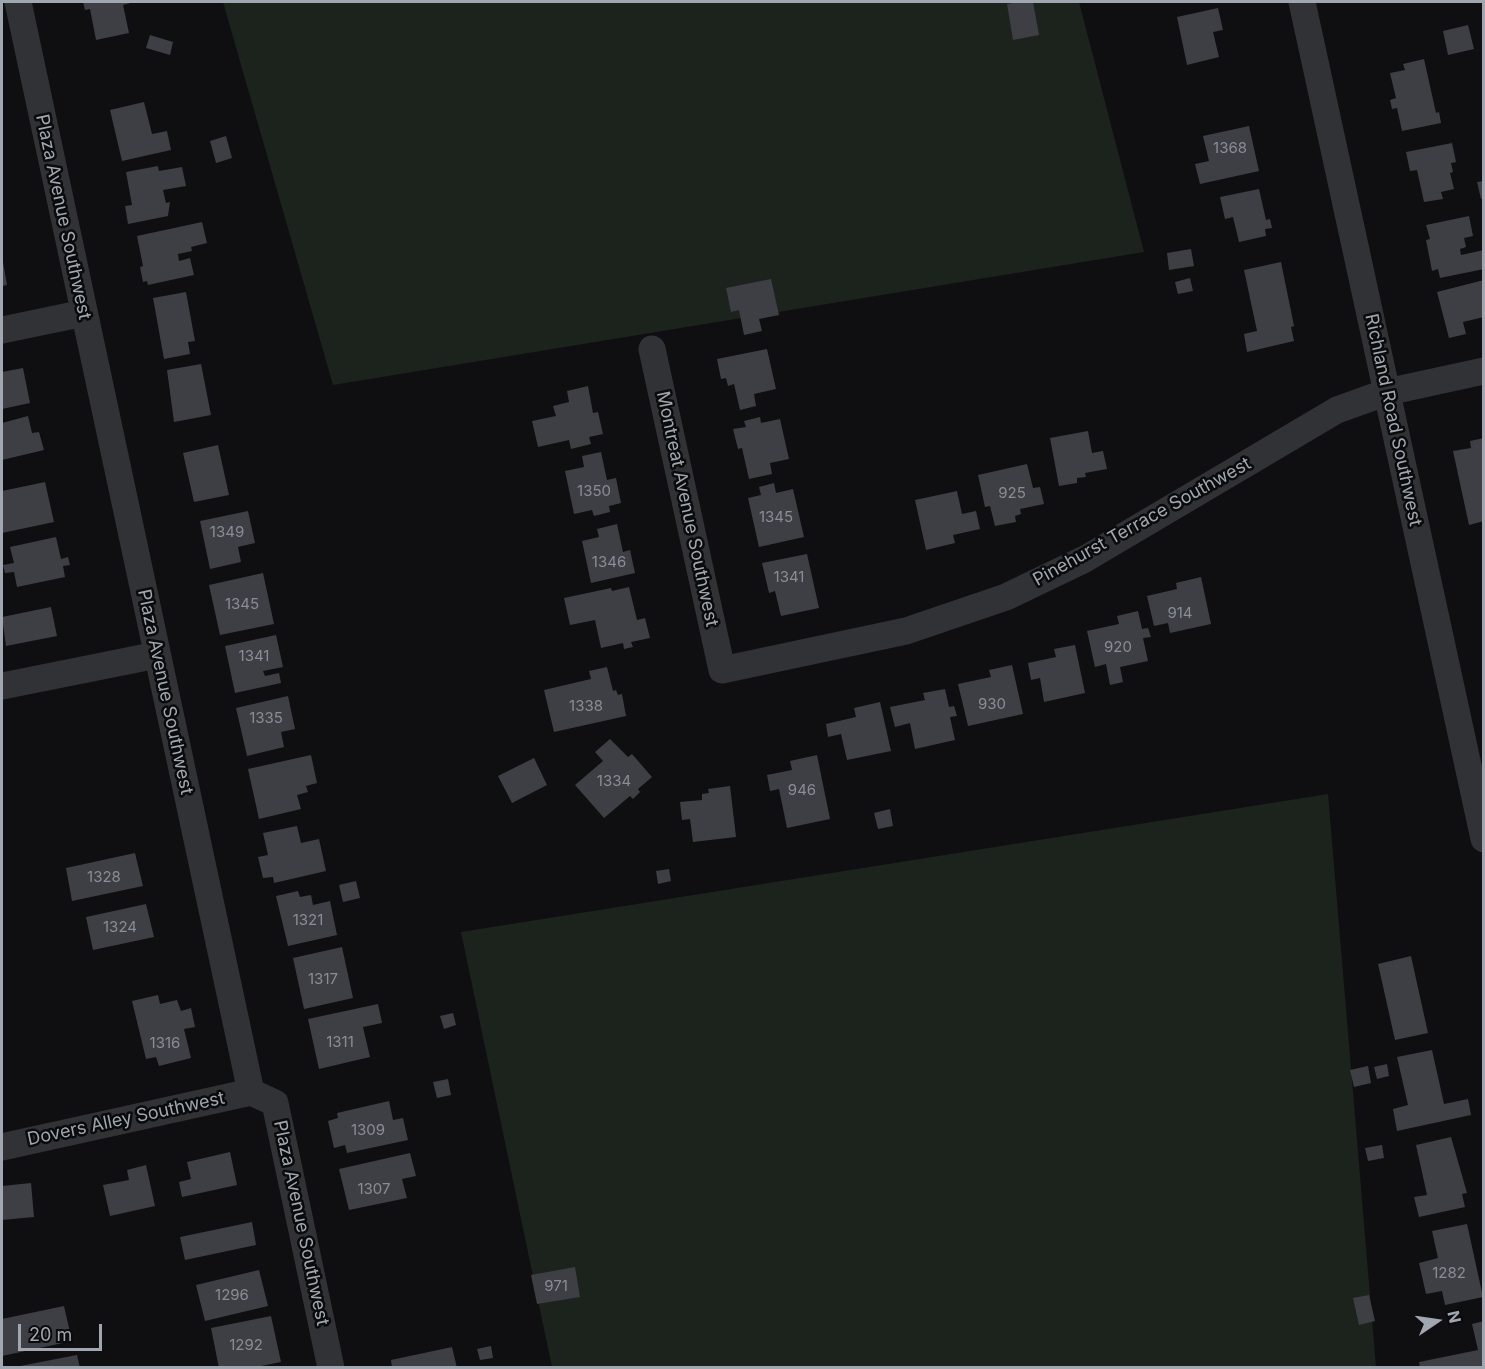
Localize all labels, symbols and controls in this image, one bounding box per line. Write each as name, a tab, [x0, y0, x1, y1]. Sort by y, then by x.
street label: Plaza Avenue Southwest	[31, 112, 95, 322]
house number: 1368	[1213, 139, 1247, 157]
street label: Richland Road Southwest	[1360, 312, 1426, 528]
street label: Montreat Avenue Southwest	[651, 389, 723, 629]
street label: Pinehurst Terrace Southwest	[1029, 453, 1255, 591]
house number: 1350	[577, 482, 611, 500]
house number: 925	[998, 484, 1026, 502]
house number: 1345	[759, 508, 793, 526]
house number: 1349	[210, 523, 244, 541]
house number: 1346	[592, 553, 626, 571]
house number: 1341	[774, 568, 804, 586]
street label: Plaza Avenue Southwest	[133, 587, 197, 797]
house number: 1345	[225, 595, 259, 613]
house number: 914	[1167, 604, 1193, 622]
house number: 920	[1104, 638, 1132, 656]
house number: 1341	[239, 647, 269, 665]
house number: 930	[978, 695, 1006, 713]
house number: 1338	[569, 697, 603, 715]
house number: 1335	[249, 709, 283, 727]
house number: 1334	[597, 772, 631, 790]
house number: 946	[788, 781, 816, 799]
house number: 1328	[87, 868, 121, 886]
house number: 1321	[293, 911, 323, 929]
house number: 1324	[103, 918, 137, 936]
house number: 1317	[308, 970, 338, 988]
house number: 1311	[326, 1033, 354, 1051]
house number: 1316	[150, 1034, 180, 1052]
street label: Dovers Alley Southwest	[25, 1088, 227, 1150]
street label: Plaza Avenue Southwest	[269, 1118, 333, 1328]
house number: 1309	[351, 1121, 385, 1139]
house number: 1307	[357, 1180, 391, 1198]
house number: 1282	[1432, 1264, 1466, 1282]
house number: 971	[544, 1277, 568, 1295]
house number: 1296	[215, 1286, 249, 1304]
north arrow	[1407, 1291, 1467, 1351]
text: N	[1443, 1309, 1466, 1325]
scale bar	[21, 1312, 105, 1350]
text: 20 m	[29, 1324, 72, 1345]
house number: 1292	[229, 1336, 263, 1354]

